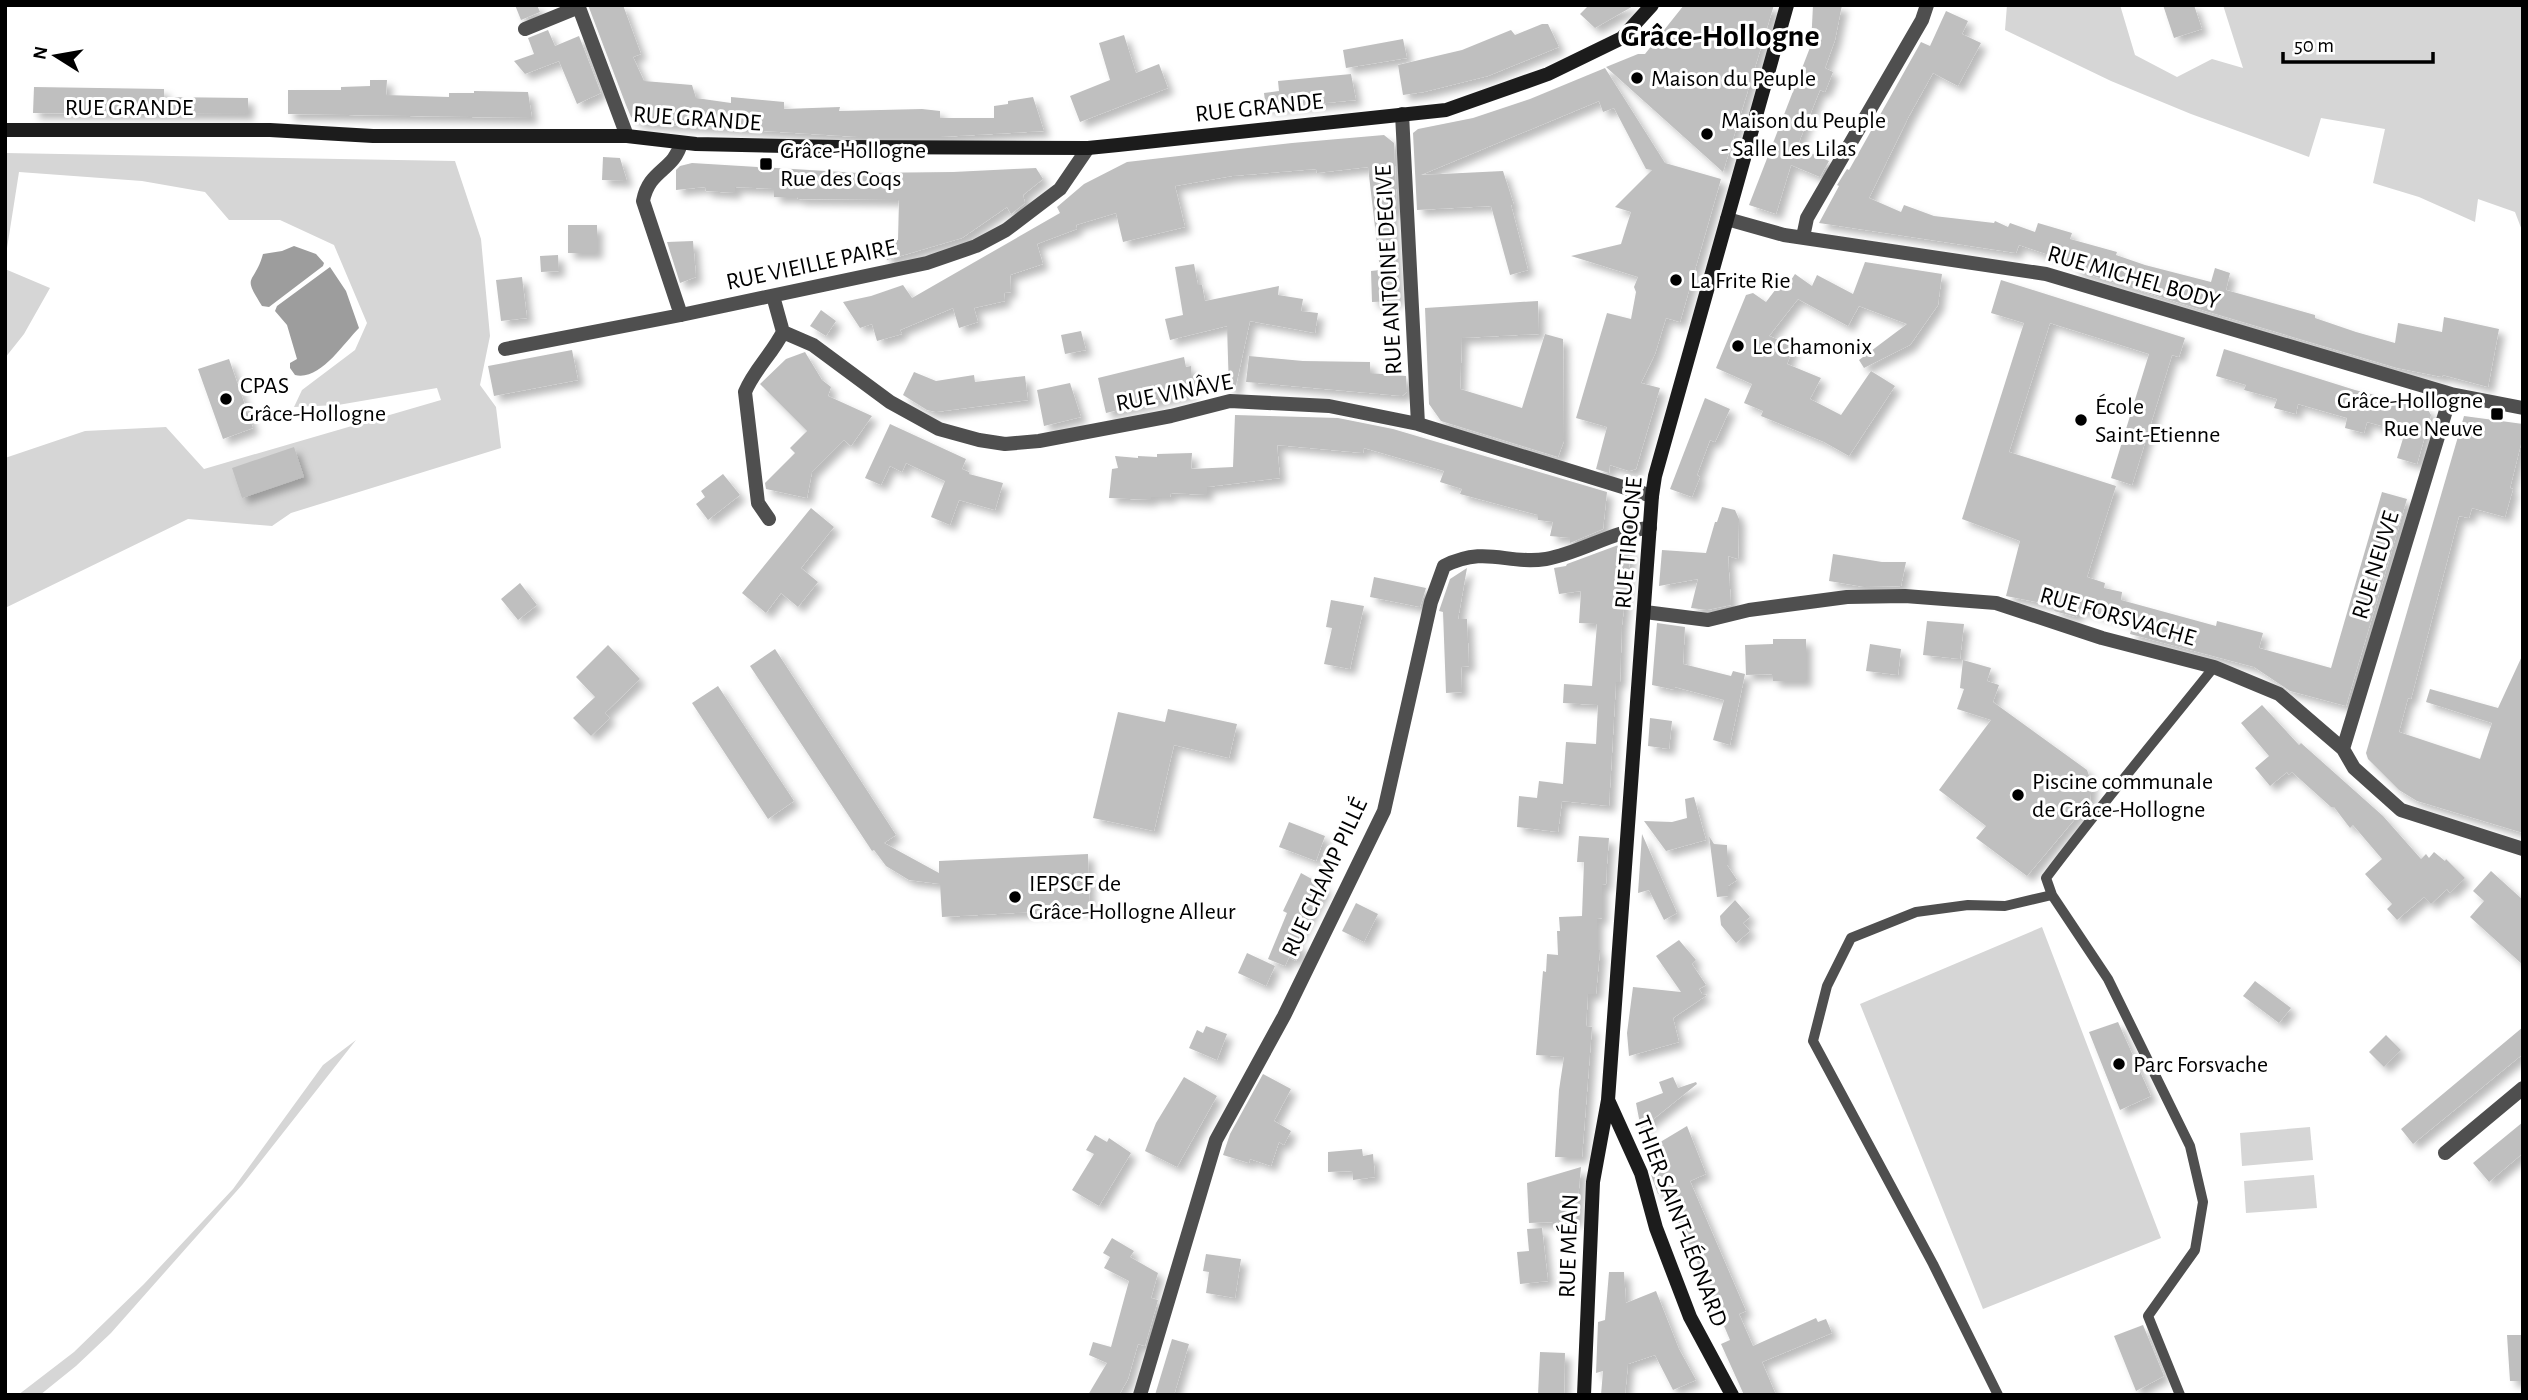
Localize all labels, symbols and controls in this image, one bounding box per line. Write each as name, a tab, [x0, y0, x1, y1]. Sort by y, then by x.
district label: Grâce-Hollogne	[1620, 20, 1820, 52]
north arrow	[21, 21, 91, 91]
scale bar	[2283, 21, 2434, 65]
text: 50 m	[2294, 35, 2334, 56]
text: N	[30, 45, 51, 61]
place label: Maison du Peuple	[1651, 67, 1816, 91]
marker: Maison du Peuple	[1629, 70, 1645, 86]
street label: RUE GRANDE	[1194, 89, 1325, 127]
street label: RUE GRANDE	[65, 96, 194, 120]
street label: RUE GRANDE	[632, 103, 762, 135]
place label: Maison du Peuple - Salle Les Lilas	[1721, 109, 1886, 161]
marker: Maison du Peuple - Salle Les Lilas	[1699, 126, 1715, 142]
place label: Grâce-Hollogne Rue des Coqs	[780, 139, 926, 191]
marker: Grâce-Hollogne Rue des Coqs	[758, 156, 774, 172]
street label: RUE ANTOINE DEGIVE	[1371, 164, 1406, 375]
street label: RUE VIEILLE PAIRE	[724, 235, 899, 295]
street label: RUE MICHEL BODY	[2045, 242, 2223, 314]
place label: La Frite Rie	[1690, 269, 1791, 293]
marker: La Frite Rie	[1668, 272, 1684, 288]
place label: Le Chamonix	[1752, 335, 1872, 359]
marker: Le Chamonix	[1730, 338, 1746, 354]
street label: RUE VINÂVE	[1114, 368, 1235, 416]
place label: CPAS Grâce-Hollogne	[240, 374, 386, 426]
place label: Grâce-Hollogne Rue Neuve	[2337, 389, 2483, 441]
marker: CPAS Grâce-Hollogne	[218, 391, 234, 407]
place label: École Saint-Etienne	[2095, 393, 2220, 447]
marker: Grâce-Hollogne Rue Neuve	[2489, 406, 2505, 422]
marker: École Saint-Etienne	[2073, 412, 2089, 428]
street label: RUE TIROGNE	[1611, 476, 1647, 610]
street label: RUE NEUVE	[2348, 508, 2404, 622]
street label: RUE FORSVACHE	[2037, 583, 2199, 651]
place label: Piscine communale de Grâce-Hollogne	[2032, 770, 2213, 822]
marker: Piscine communale de Grâce-Hollogne	[2010, 787, 2026, 803]
street label: RUE CHAMP PILLÉ	[1276, 793, 1372, 960]
place label: IEPSCF de Grâce-Hollogne Alleur	[1029, 872, 1236, 924]
marker: IEPSCF de Grâce-Hollogne Alleur	[1007, 889, 1023, 905]
place label: Parc Forsvache	[2133, 1053, 2268, 1077]
marker: Parc Forsvache	[2111, 1056, 2127, 1072]
street label: THIER SAINT-LÉONARD	[1629, 1112, 1733, 1330]
street label: RUE MÉAN	[1553, 1193, 1583, 1299]

